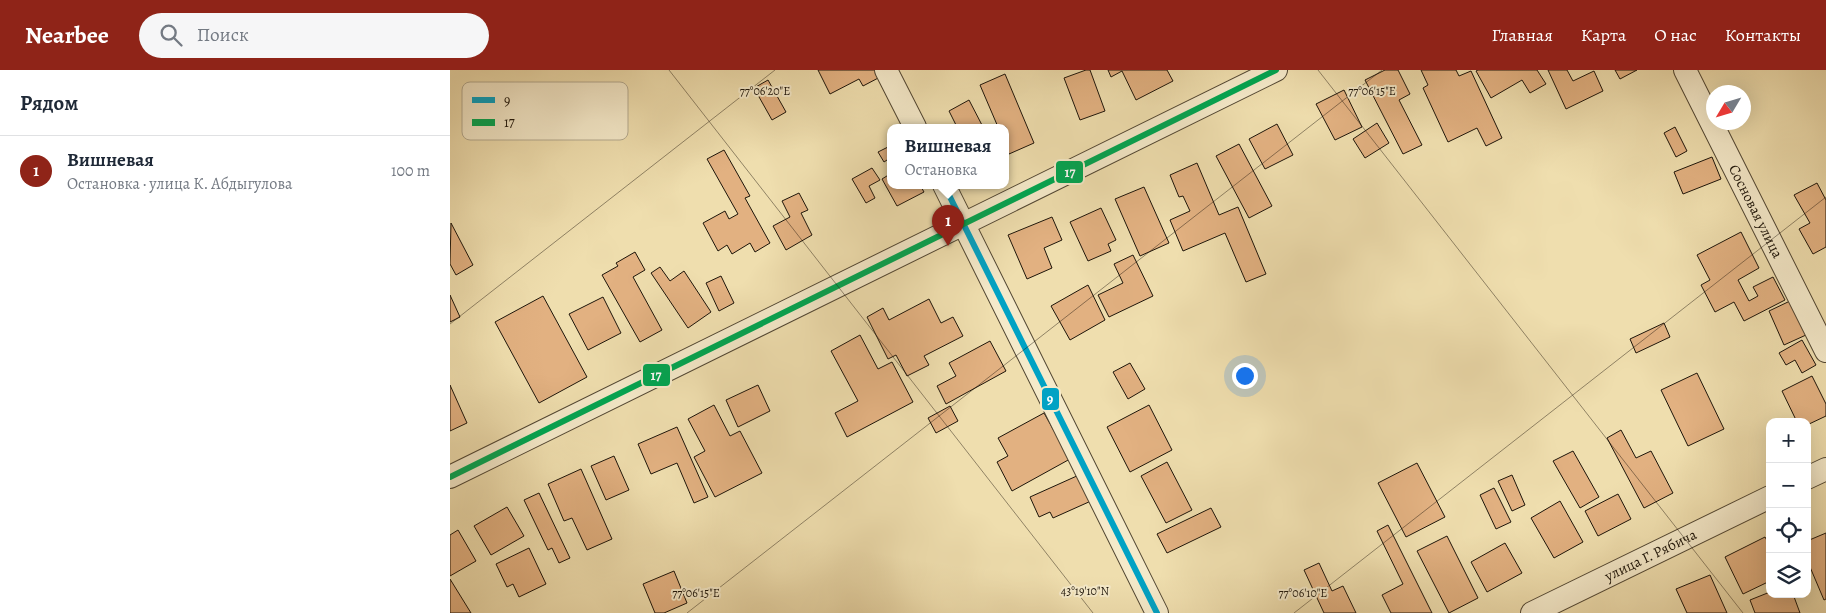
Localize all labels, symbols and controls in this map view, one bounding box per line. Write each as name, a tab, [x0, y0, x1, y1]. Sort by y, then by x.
search box	[139, 13, 489, 58]
text: Nearbee	[25, 19, 109, 51]
icon: search	[157, 21, 185, 49]
text: Поиск	[197, 22, 249, 48]
text: Главная	[1492, 23, 1553, 47]
text: Карта	[1581, 23, 1626, 47]
text: О нас	[1654, 23, 1697, 47]
text: Контакты	[1725, 23, 1801, 47]
legend	[462, 82, 628, 140]
text: 77°06'20"E	[740, 83, 790, 99]
text: 77°06'15"E	[1348, 83, 1396, 99]
north arrow	[1706, 85, 1751, 130]
text: Рядом	[20, 89, 78, 117]
text: 9	[504, 91, 510, 110]
text: 17	[504, 113, 515, 132]
popup	[887, 124, 1009, 189]
text: Вишневая	[905, 133, 991, 159]
text: Вишневая	[67, 147, 154, 173]
text: Остановка	[905, 159, 977, 181]
text: 1	[33, 160, 39, 182]
text: 100 m	[391, 160, 430, 182]
line badge: 17	[1055, 160, 1084, 184]
street label: Сосновая улица	[1724, 161, 1788, 261]
text: 17	[1065, 163, 1076, 182]
text: Остановка · улица К. Абдыгулова	[67, 173, 292, 195]
pin: 1	[932, 205, 964, 246]
line badge: 17	[642, 363, 671, 387]
your location	[1232, 363, 1258, 389]
text: 17	[651, 366, 662, 385]
line badge: 9	[1041, 387, 1060, 411]
text: 9	[1047, 390, 1054, 409]
map controls	[1766, 418, 1811, 598]
button: +	[1766, 418, 1811, 463]
button: −	[1766, 463, 1811, 508]
button: locate	[1766, 508, 1811, 553]
street label: улица Г. Рябича	[1600, 524, 1700, 587]
button: layers	[1766, 553, 1811, 598]
text: 43°19'10"N	[1061, 583, 1110, 599]
text: 77°06'15"E	[672, 585, 720, 601]
text: 77°06'10"E	[1279, 585, 1327, 601]

